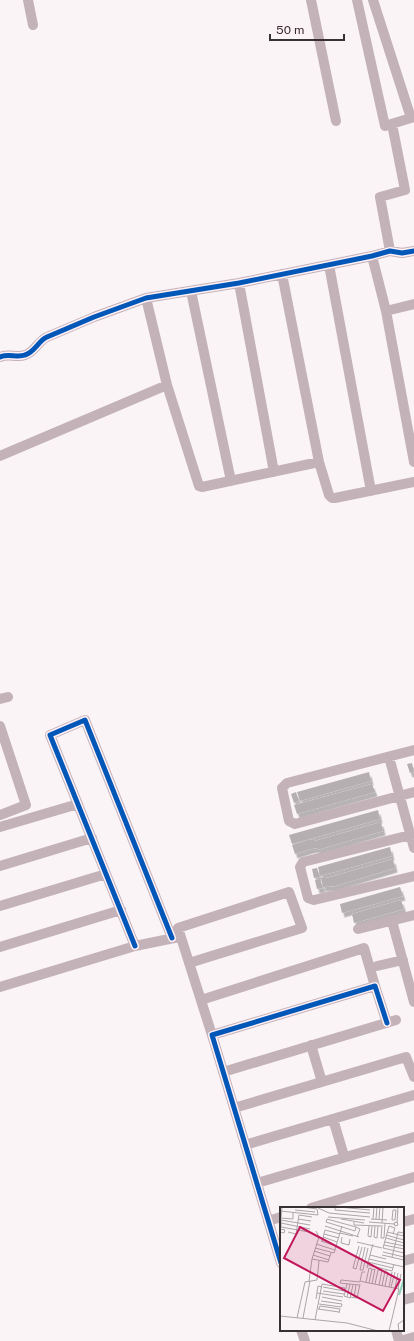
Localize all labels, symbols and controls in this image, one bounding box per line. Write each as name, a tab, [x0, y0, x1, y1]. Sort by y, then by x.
scale bar	[270, 16, 344, 42]
text: 50 m	[276, 23, 304, 37]
inset map	[280, 1207, 404, 1331]

